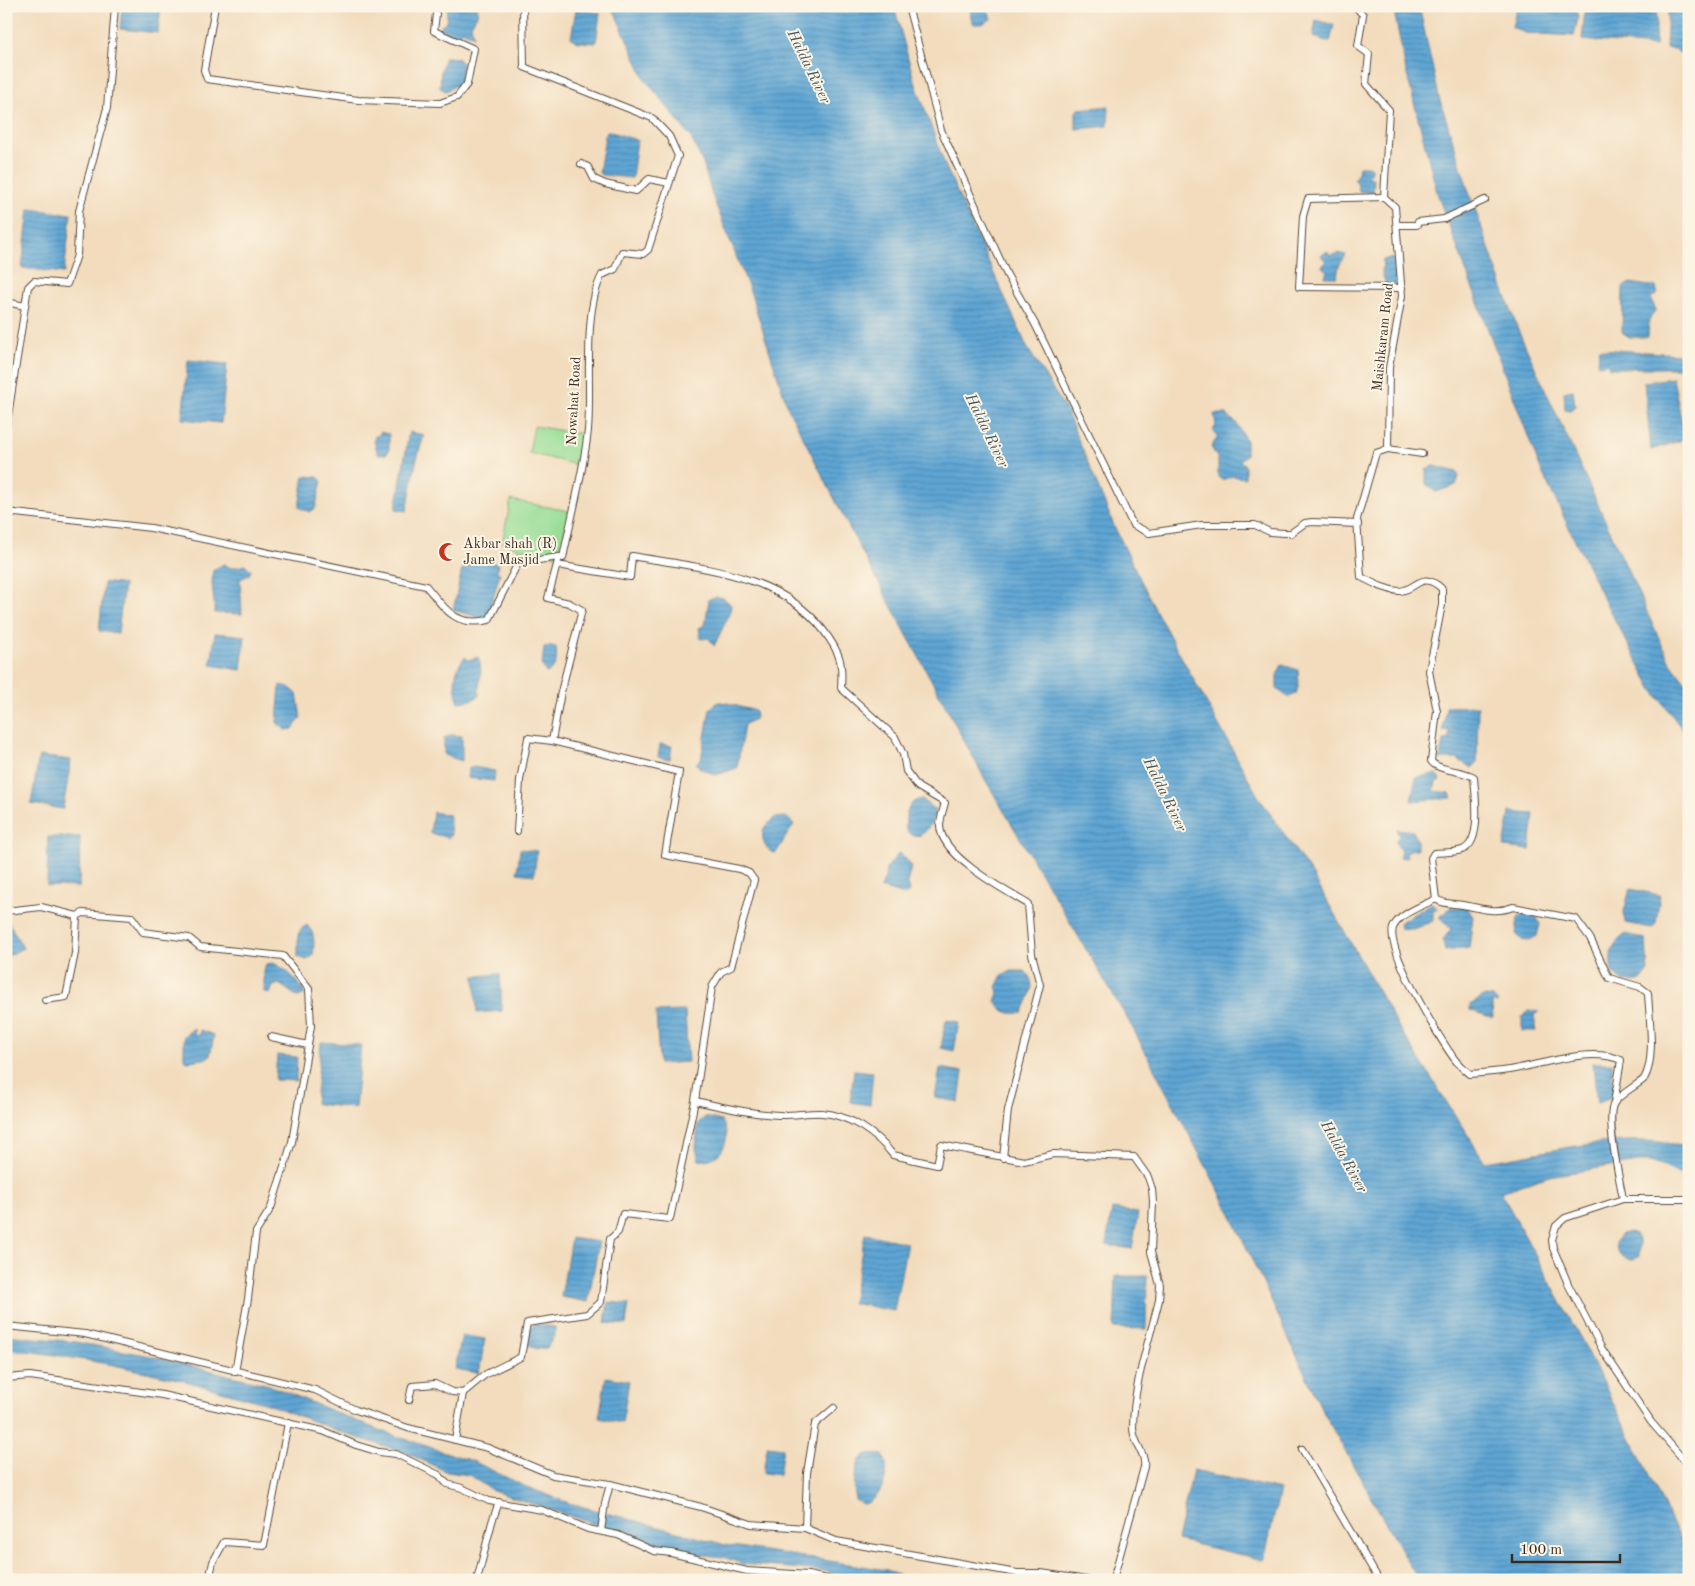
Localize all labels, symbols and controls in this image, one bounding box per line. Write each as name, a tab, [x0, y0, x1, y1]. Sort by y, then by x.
water label: Halda River	[783, 27, 833, 107]
street label: Maishkaram Road	[1370, 282, 1396, 392]
street label: Nowahat Road	[565, 356, 583, 446]
water label: Halda River	[961, 391, 1011, 471]
place label: Akbar shah (R) Jame Masjid	[463, 537, 557, 567]
mosque icon: Akbar shah (R) Jame Masjid	[437, 541, 459, 563]
water label: Halda River	[1139, 755, 1189, 835]
water label: Halda River	[1317, 1117, 1369, 1196]
scale bar	[1512, 1531, 1620, 1563]
text: 100 m	[1520, 1543, 1562, 1558]

